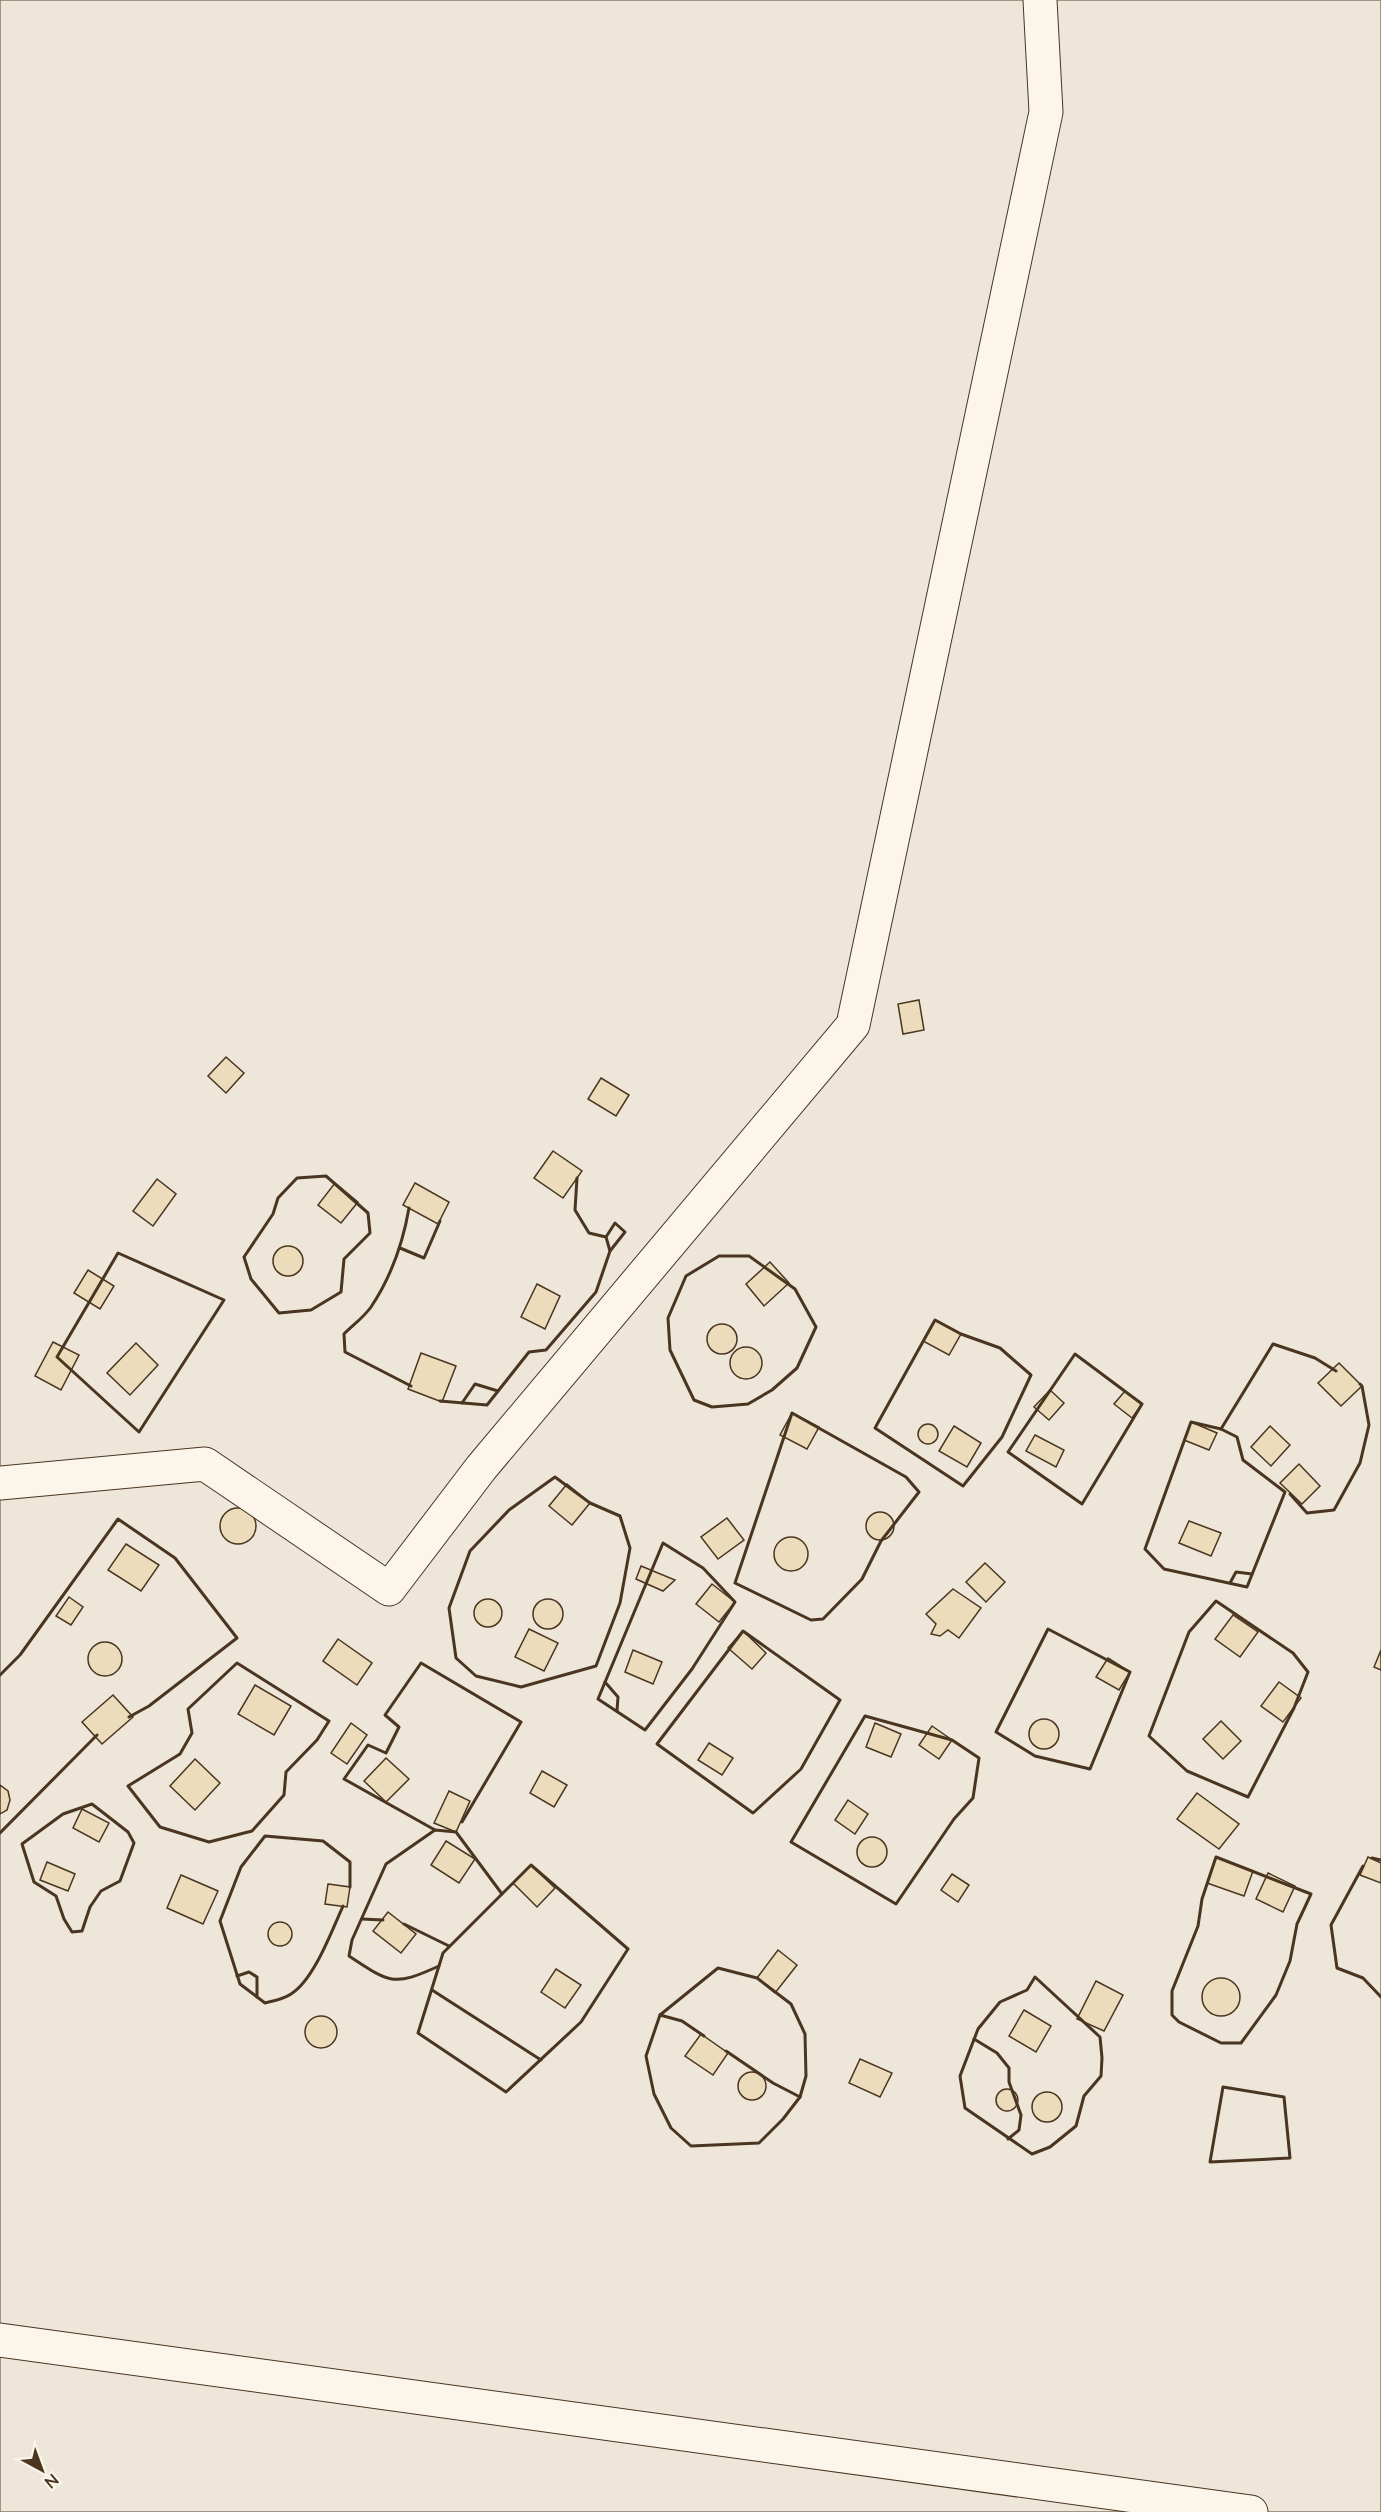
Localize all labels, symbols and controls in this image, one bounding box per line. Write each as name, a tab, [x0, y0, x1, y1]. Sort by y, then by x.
north arrow	[12, 2440, 72, 2500]
text: N	[41, 2470, 63, 2493]

